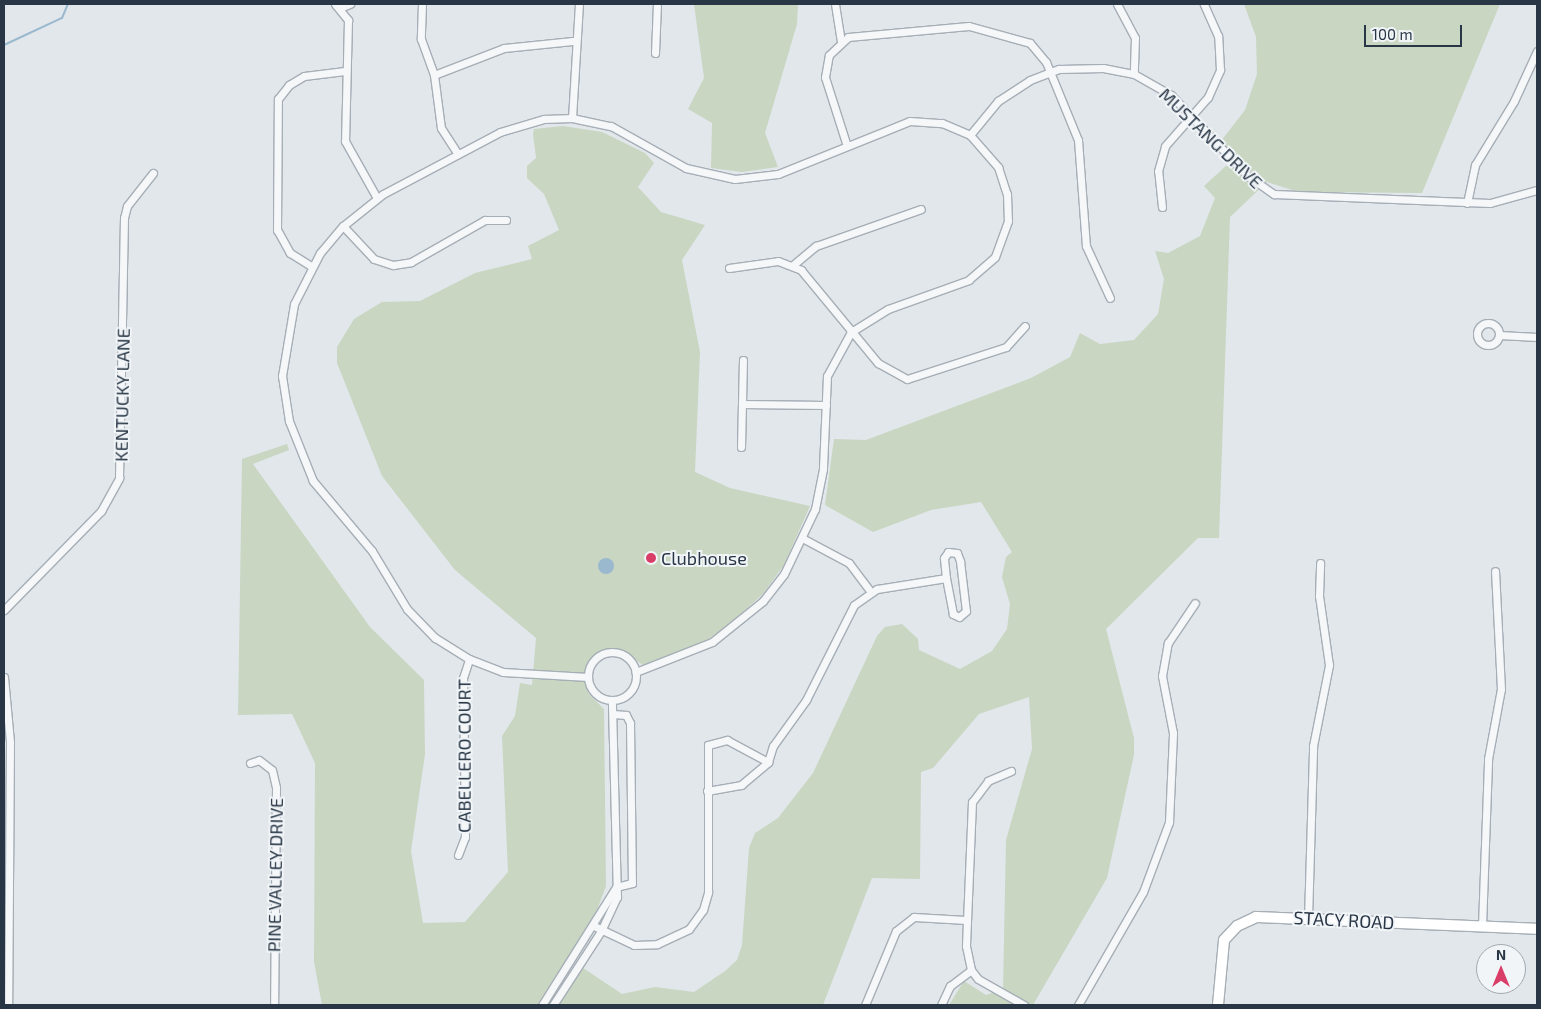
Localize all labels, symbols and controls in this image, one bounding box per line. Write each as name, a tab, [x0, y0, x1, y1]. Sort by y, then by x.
scale bar	[1366, 15, 1464, 47]
text: 100 m	[1372, 25, 1413, 43]
street label: MUSTANG DRIVE	[1155, 83, 1267, 193]
street label: KENTUCKY LANE	[110, 328, 134, 462]
place label: Clubhouse	[661, 547, 747, 569]
marker: Clubhouse	[645, 552, 657, 564]
street label: CABELLERO COURT	[453, 679, 475, 833]
street label: PINE VALLEY DRIVE	[263, 797, 287, 953]
street label: STACY ROAD	[1293, 907, 1395, 933]
north arrow	[1476, 944, 1526, 994]
text: N	[1496, 946, 1506, 963]

